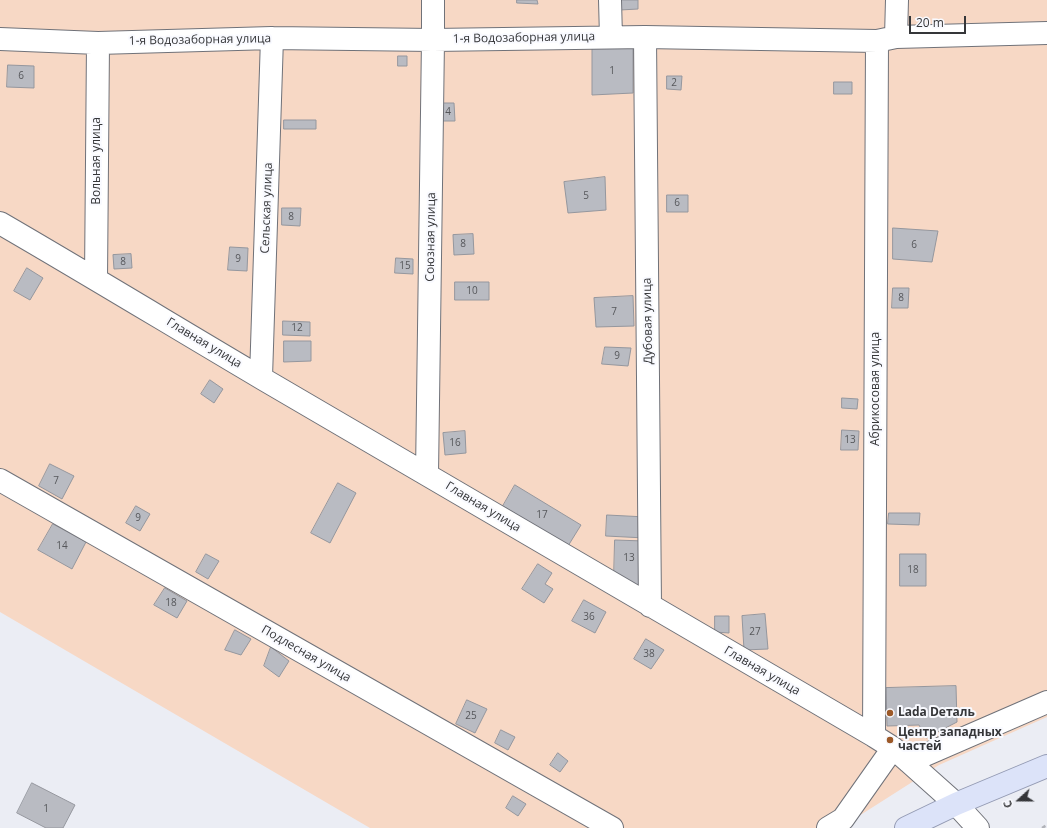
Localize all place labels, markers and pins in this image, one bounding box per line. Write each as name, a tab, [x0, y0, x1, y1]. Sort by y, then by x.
place label: Lada Dеталь	[898, 706, 975, 720]
marker: Lada Dеталь	[885, 708, 895, 718]
place label: Центр западных частей	[898, 726, 1002, 754]
marker: Центр западных частей	[885, 735, 895, 745]

